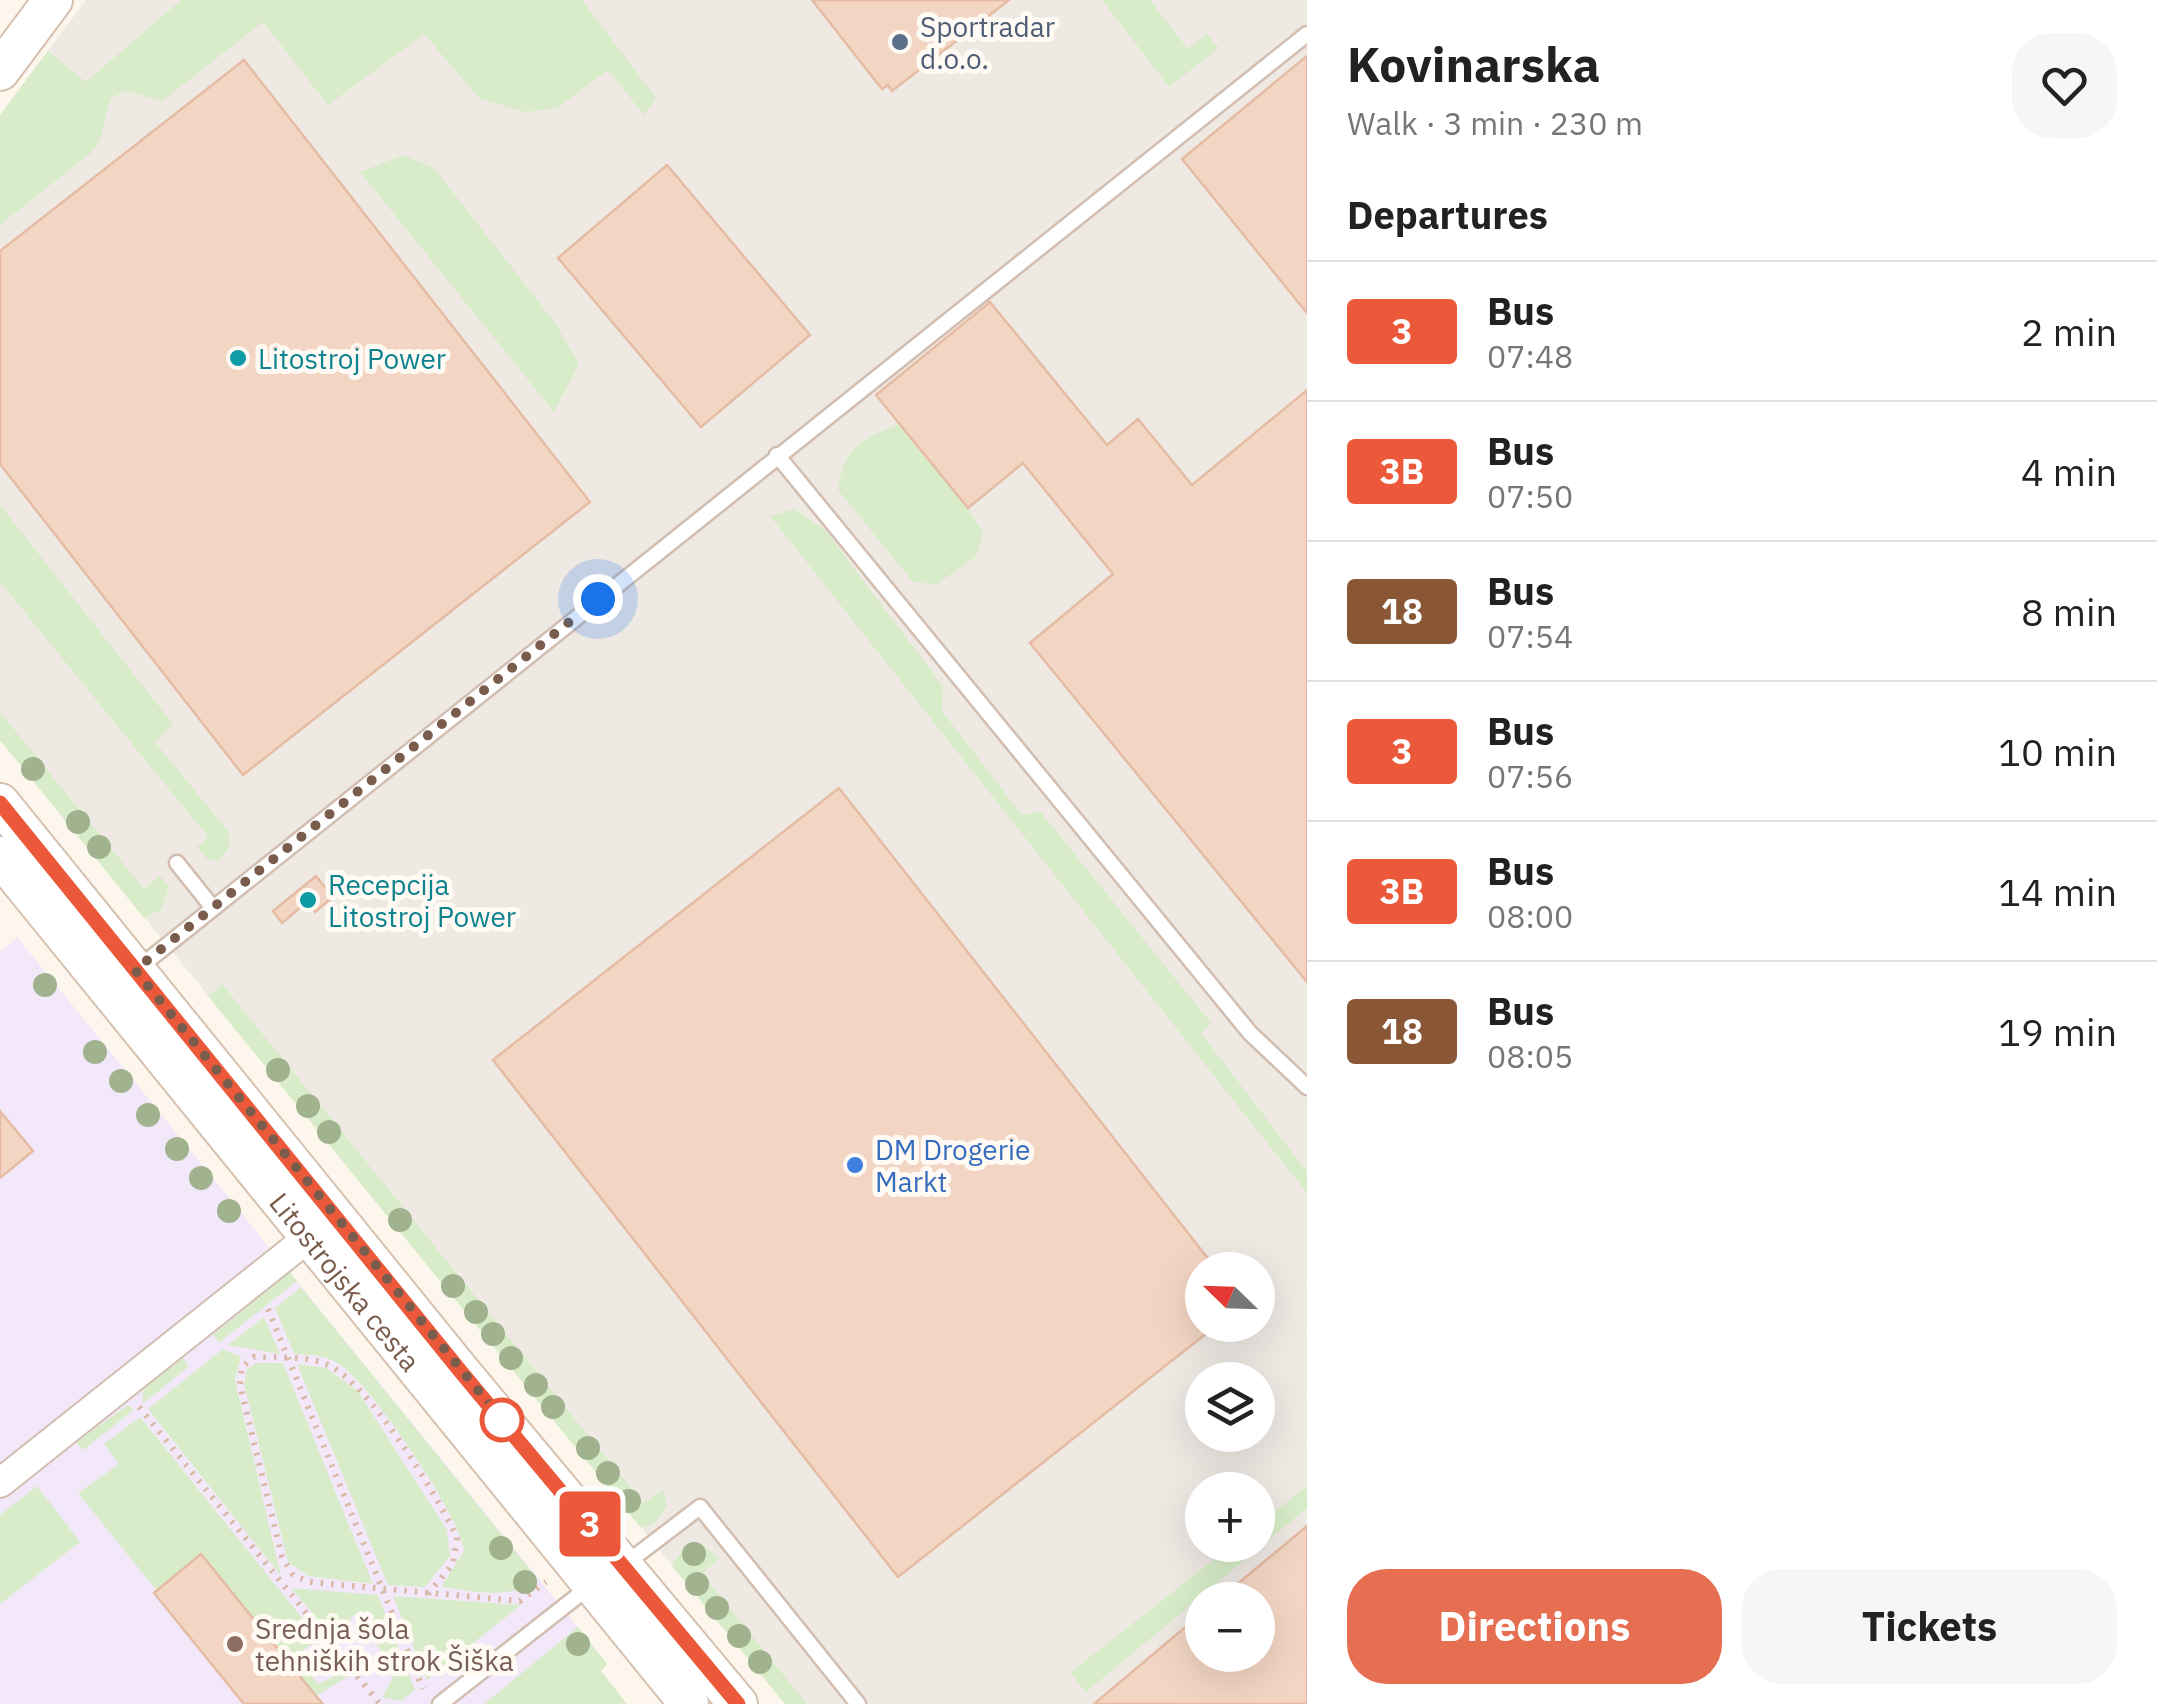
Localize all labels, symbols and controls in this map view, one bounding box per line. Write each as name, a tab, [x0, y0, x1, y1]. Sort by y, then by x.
place label: Sportradar d.o.o.	[920, 8, 1055, 77]
marker: Sportradar d.o.o.	[889, 31, 911, 53]
text: Kovinarska	[1347, 33, 1600, 95]
button: heart	[2012, 33, 2117, 138]
text: Walk · 3 min · 230 m	[1347, 102, 1643, 144]
text: Departures	[1347, 190, 1548, 239]
text: Bus	[1487, 286, 1554, 335]
text: 2 min	[2021, 307, 2117, 356]
text: 3	[1391, 308, 1413, 354]
text: 07:48	[1487, 335, 1573, 377]
place label: Litostroj Power	[258, 340, 446, 377]
marker: Litostroj Power	[227, 347, 249, 369]
text: Bus	[1487, 426, 1554, 475]
text: 4 min	[2021, 447, 2117, 496]
text: 3B	[1380, 448, 1424, 494]
text: 07:50	[1487, 475, 1573, 517]
text: Bus	[1487, 566, 1554, 615]
your location	[573, 574, 623, 624]
text: 8 min	[2021, 587, 2117, 636]
text: 18	[1381, 588, 1423, 634]
text: 07:54	[1487, 615, 1573, 657]
text: Bus	[1487, 706, 1554, 755]
text: 10 min	[1998, 727, 2117, 776]
text: 3	[1391, 728, 1413, 774]
text: 07:56	[1487, 755, 1573, 797]
text: Bus	[1487, 846, 1554, 895]
place label: Recepcija Litostroj Power	[328, 866, 516, 935]
text: 14 min	[1998, 867, 2117, 916]
text: 3B	[1380, 868, 1424, 914]
marker: Recepcija Litostroj Power	[297, 889, 319, 911]
text: 08:00	[1487, 895, 1573, 937]
text: Bus	[1487, 986, 1554, 1035]
text: 19 min	[1998, 1007, 2117, 1056]
text: 18	[1381, 1008, 1423, 1054]
text: 08:05	[1487, 1035, 1573, 1077]
place label: DM Drogerie Markt	[875, 1131, 1030, 1200]
marker: DM Drogerie Markt	[844, 1154, 866, 1176]
street label: Litostrojska cesta	[262, 1184, 429, 1378]
north arrow	[1185, 1252, 1275, 1342]
map controls	[1185, 1252, 1275, 1672]
button: layers	[1185, 1362, 1275, 1452]
unlabelled marker	[481, 1399, 523, 1441]
button: +	[1185, 1472, 1275, 1562]
line badge: 3	[558, 1492, 622, 1556]
text: 3	[579, 1501, 601, 1547]
button: Directions	[1347, 1569, 1722, 1684]
button: Tickets	[1742, 1569, 2117, 1684]
button: −	[1185, 1582, 1275, 1672]
place label: Srednja šola tehniških strok Šiška	[255, 1610, 514, 1679]
marker: Srednja šola tehniških strok Šiška	[224, 1633, 246, 1655]

